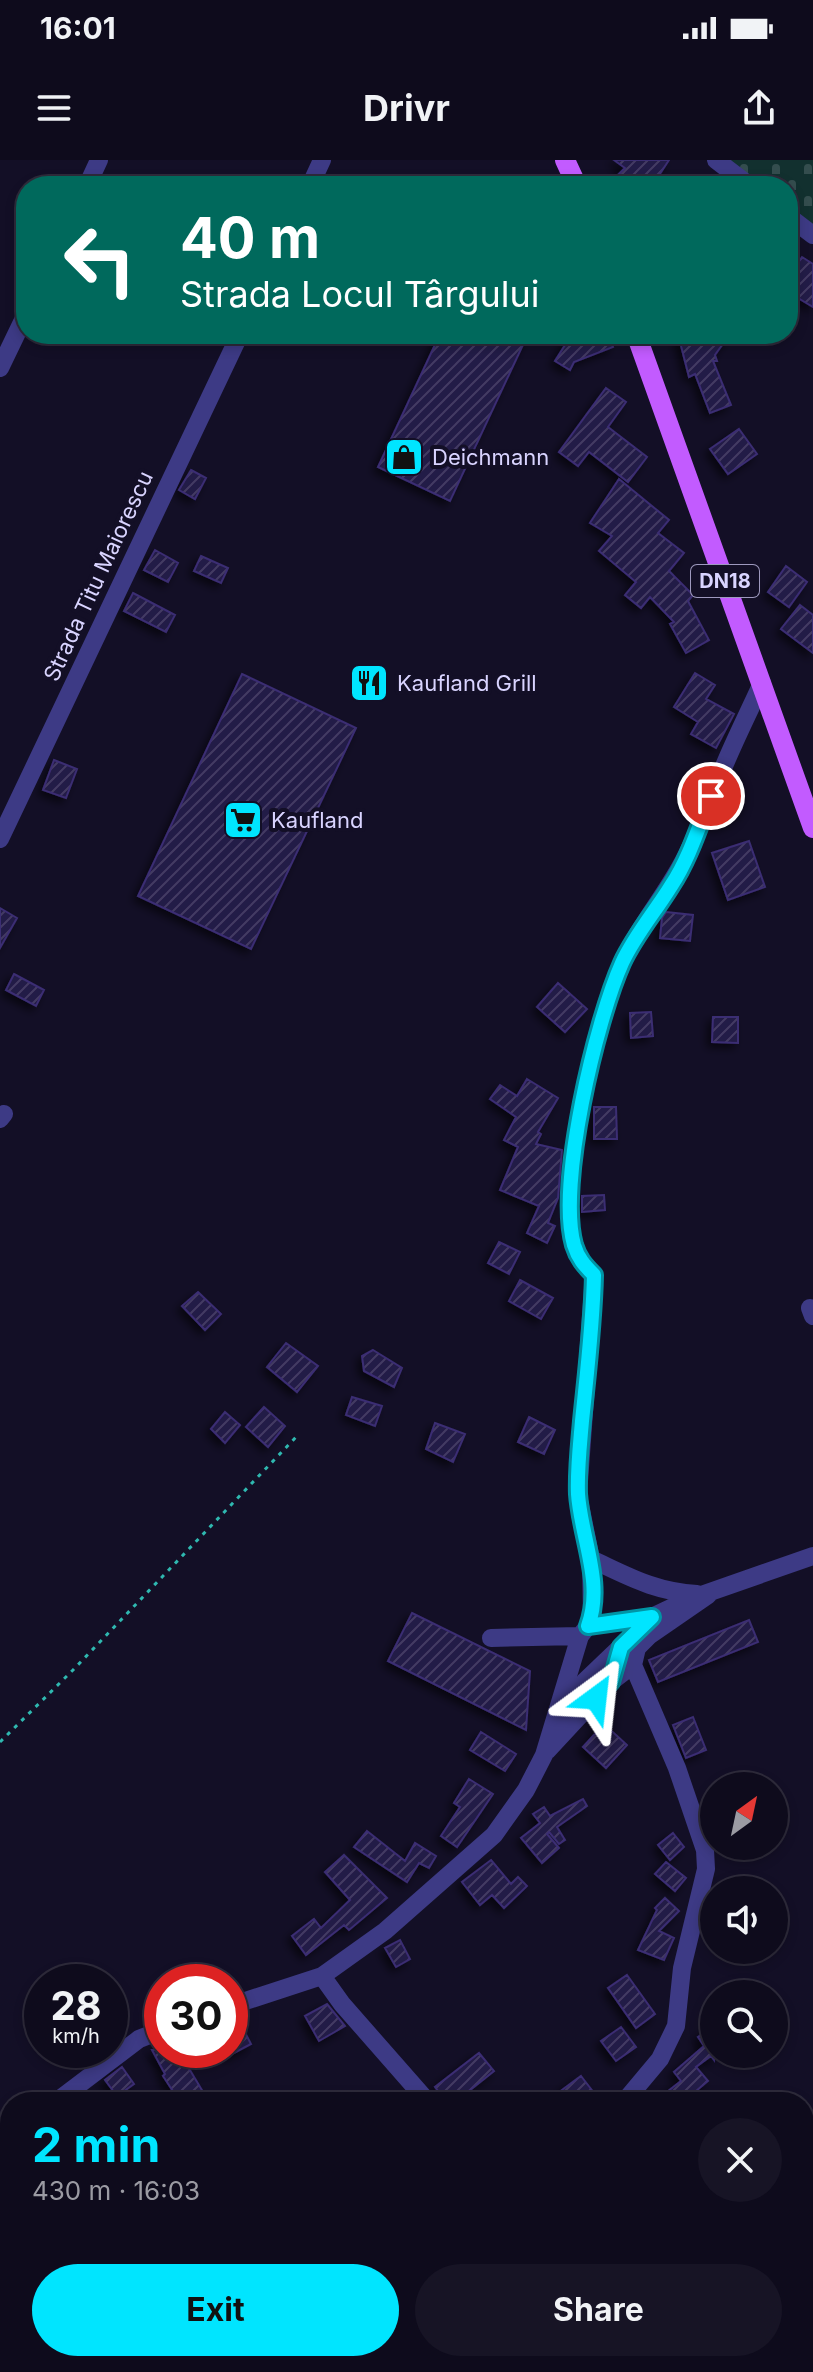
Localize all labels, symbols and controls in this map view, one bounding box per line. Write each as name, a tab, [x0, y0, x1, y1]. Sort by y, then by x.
text: 16:01	[40, 10, 116, 46]
icon: menu	[32, 86, 76, 130]
text: Drivr	[363, 86, 450, 130]
icon: share	[737, 86, 781, 130]
text: 40 m	[180, 204, 320, 272]
icon: left	[48, 208, 152, 312]
text: Strada Locul Târgului	[180, 272, 540, 316]
shop icon: Deichmann	[383, 436, 425, 478]
place label: Deichmann	[432, 444, 549, 470]
street label: Strada Titu Maiorescu	[38, 467, 158, 685]
road number: DN18	[691, 565, 759, 597]
restaurant icon: Kaufland Grill	[348, 662, 390, 704]
place label: Kaufland Grill	[397, 670, 537, 696]
pin	[677, 762, 745, 830]
icon: arrive	[689, 774, 733, 818]
supermarket icon: Kaufland	[222, 799, 264, 841]
place label: Kaufland	[271, 807, 363, 833]
position arrow	[554, 1656, 638, 1740]
north arrow	[700, 1772, 788, 1860]
map controls	[700, 1772, 788, 2068]
button: sound	[700, 1876, 788, 1964]
speed limit sign: 30	[144, 1964, 248, 2068]
button: search	[700, 1980, 788, 2068]
text: 28	[50, 1981, 102, 2030]
text: km/h	[52, 2024, 100, 2048]
text: 2 min	[32, 2115, 160, 2174]
button: close	[698, 2118, 782, 2202]
text: 430 m · 16:03	[32, 2175, 200, 2206]
button: Exit	[32, 2264, 399, 2356]
button: Share	[415, 2264, 782, 2356]

